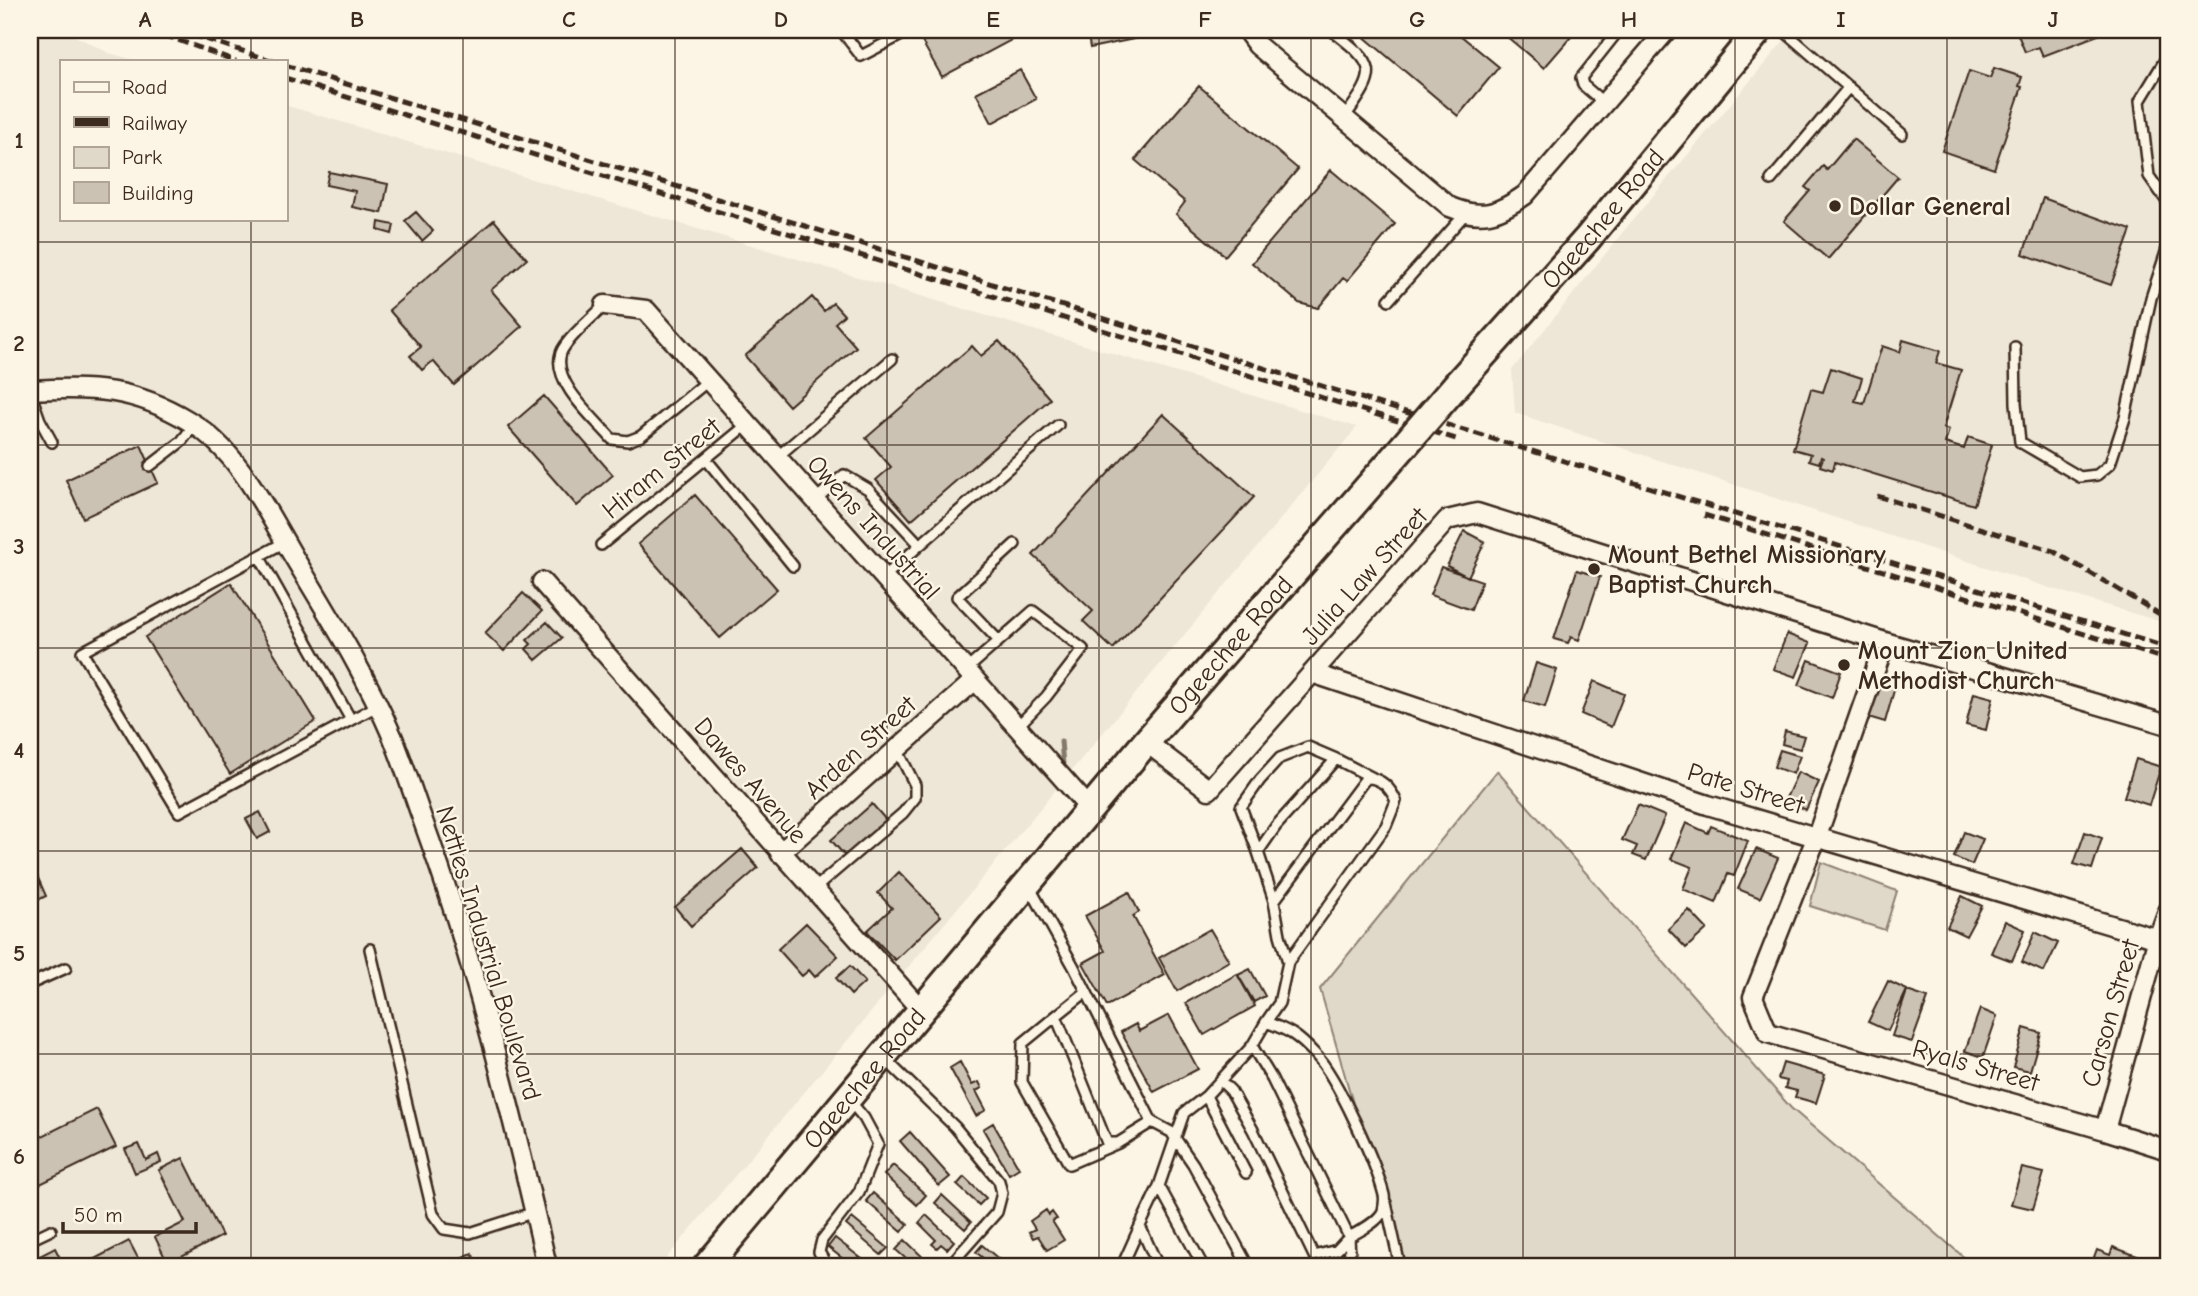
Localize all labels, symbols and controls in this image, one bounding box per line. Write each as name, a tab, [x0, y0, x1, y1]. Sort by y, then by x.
text: A	[139, 6, 152, 33]
text: B	[350, 6, 364, 33]
text: C	[562, 6, 576, 33]
text: D	[774, 6, 788, 33]
text: E	[986, 6, 1000, 33]
text: F	[1198, 6, 1212, 33]
text: G	[1409, 6, 1425, 33]
text: H	[1621, 6, 1637, 33]
text: I	[1836, 6, 1846, 33]
text: J	[2048, 6, 2059, 33]
legend	[60, 60, 287, 220]
text: Road	[122, 75, 167, 99]
text: Railway	[122, 111, 187, 135]
text: 1	[14, 127, 24, 154]
street label: Ogeechee Road	[1536, 143, 1671, 295]
text: Park	[122, 145, 162, 169]
text: Building	[122, 181, 194, 205]
place label: Dollar General	[1849, 192, 2011, 222]
marker: Dollar General	[1827, 198, 1843, 214]
text: 2	[13, 330, 25, 357]
street label: Hiram Street	[597, 411, 728, 526]
street label: Owens Industrial	[801, 449, 946, 606]
street label: Julia Law Street	[1295, 501, 1435, 651]
text: 3	[13, 533, 25, 560]
place label: Mount Bethel Missionary Baptist Church	[1608, 540, 1886, 600]
marker: Mount Bethel Missionary Baptist Church	[1586, 561, 1602, 577]
street label: Ogeechee Road	[1163, 570, 1300, 721]
place label: Mount Zion United Methodist Church	[1858, 636, 2068, 696]
marker: Mount Zion United Methodist Church	[1836, 657, 1852, 673]
street label: Arden Street	[799, 689, 924, 806]
street label: Dawes Avenue	[688, 712, 813, 850]
text: 4	[14, 737, 25, 764]
street label: Pate Street	[1684, 757, 1809, 821]
street label: Nettles Industrial Boulevard	[429, 803, 547, 1104]
street label: Carson Street	[2076, 934, 2147, 1091]
text: 5	[13, 940, 25, 967]
street label: Ogeechee Road	[798, 1003, 932, 1155]
street label: Ryals Street	[1909, 1034, 2044, 1099]
text: 6	[13, 1143, 25, 1170]
scale bar	[63, 1191, 196, 1235]
text: 50 m	[74, 1203, 123, 1227]

